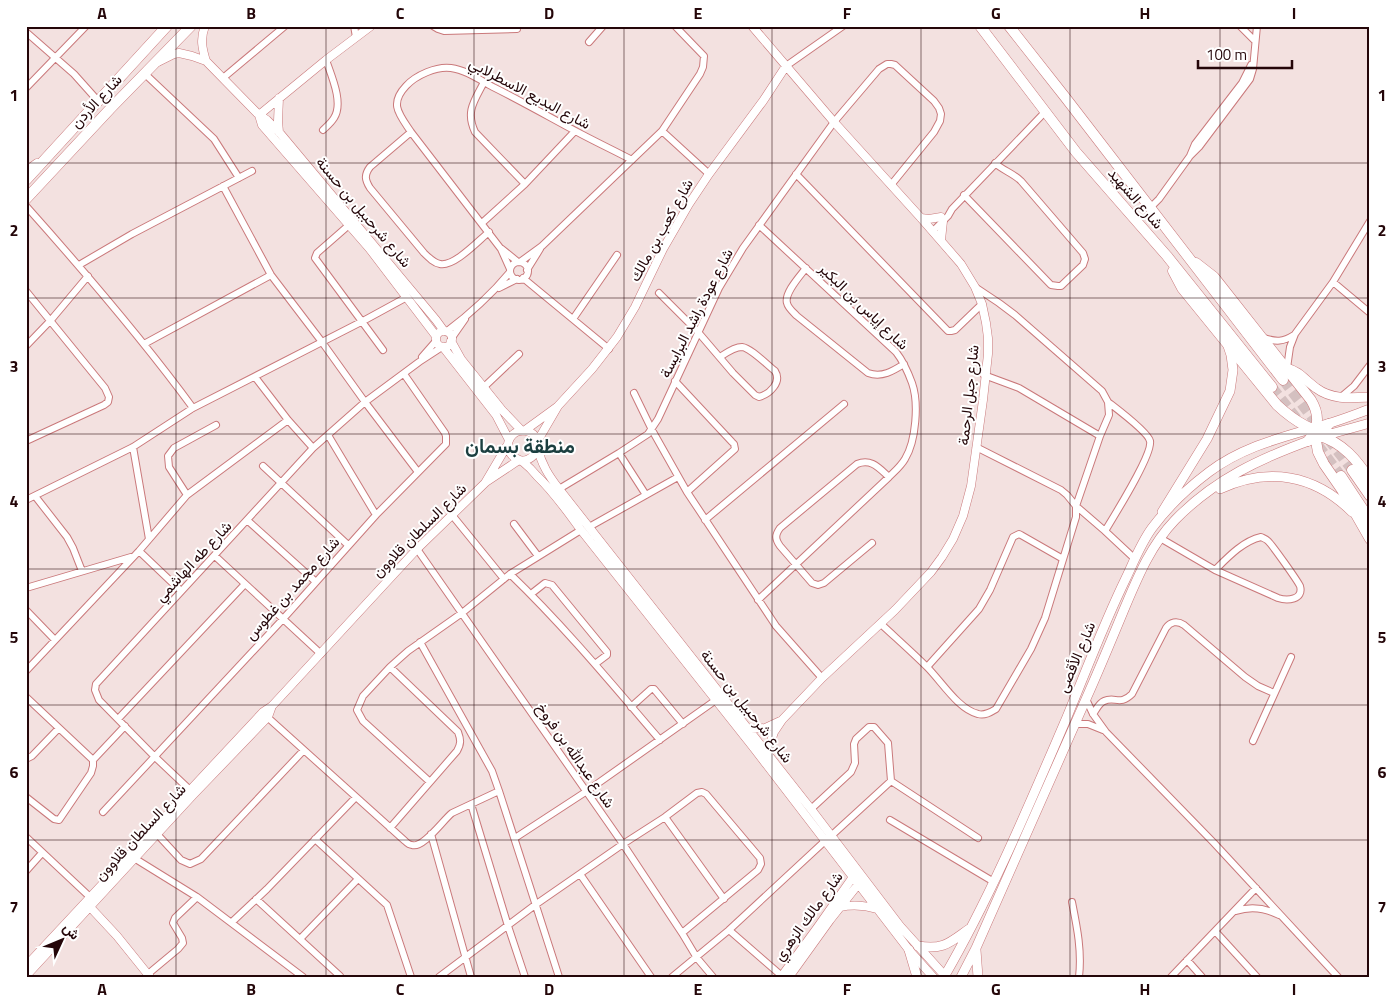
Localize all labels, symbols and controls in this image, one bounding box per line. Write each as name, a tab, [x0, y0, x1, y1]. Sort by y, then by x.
text: A	[97, 1, 107, 25]
text: B	[246, 1, 256, 25]
text: C	[396, 1, 405, 25]
text: D	[544, 1, 554, 25]
text: E	[694, 1, 703, 25]
text: F	[843, 1, 852, 25]
text: G	[991, 1, 1001, 25]
text: H	[1140, 1, 1150, 25]
text: I	[1292, 1, 1296, 25]
scale bar	[1198, 38, 1292, 70]
text: 100 m	[1206, 43, 1247, 66]
street label: شارع البديع الاسطرلابي	[464, 51, 595, 137]
street label: شارع الأردن	[65, 69, 127, 133]
text: 1	[10, 83, 18, 107]
text: 1	[1378, 83, 1386, 107]
street label: شارع شرحبيل بن حسنة	[311, 152, 417, 273]
street label: شارع الشهيد	[1103, 162, 1169, 234]
street label: شارع كعب بن مالك	[623, 174, 699, 286]
text: 2	[10, 218, 18, 242]
text: 2	[1378, 218, 1386, 242]
street label: شارع عودة راشد البرايسة	[653, 244, 739, 382]
street label: شارع إياس بن البكير	[813, 256, 914, 355]
street label: شارع جبل الرحمة	[951, 343, 985, 446]
text: 3	[10, 354, 18, 378]
text: 3	[1378, 354, 1386, 378]
district label: منطقة بسمان	[465, 430, 575, 461]
street label: شارع السلطان قلاوون	[366, 477, 472, 583]
text: 4	[10, 489, 19, 513]
text: 4	[1378, 489, 1387, 513]
street label: شارع طه الهاشمي	[149, 515, 238, 608]
street label: شارع محمد بن غطوس	[239, 531, 345, 645]
street label: شارع الأقصى	[1051, 618, 1101, 696]
text: 5	[10, 625, 19, 649]
text: 5	[1378, 625, 1387, 649]
street label: شارع شرحبيل بن حسنة	[695, 644, 799, 768]
street label: شارع عبدالله بن فروخ	[531, 697, 621, 813]
text: 6	[10, 760, 19, 784]
text: 6	[1378, 760, 1387, 784]
street label: شارع السلطان قلاوون	[89, 778, 191, 886]
street label: شارع مالك الزهري	[768, 866, 850, 967]
text: 7	[10, 895, 18, 919]
text: 7	[1378, 895, 1386, 919]
north arrow	[38, 916, 88, 966]
text: ش	[58, 917, 85, 944]
text: A	[97, 977, 107, 1001]
text: B	[246, 977, 256, 1001]
text: C	[396, 977, 405, 1001]
text: D	[544, 977, 554, 1001]
text: E	[694, 977, 703, 1001]
text: F	[843, 977, 852, 1001]
text: G	[991, 977, 1001, 1001]
text: H	[1140, 977, 1150, 1001]
text: I	[1292, 977, 1296, 1001]

